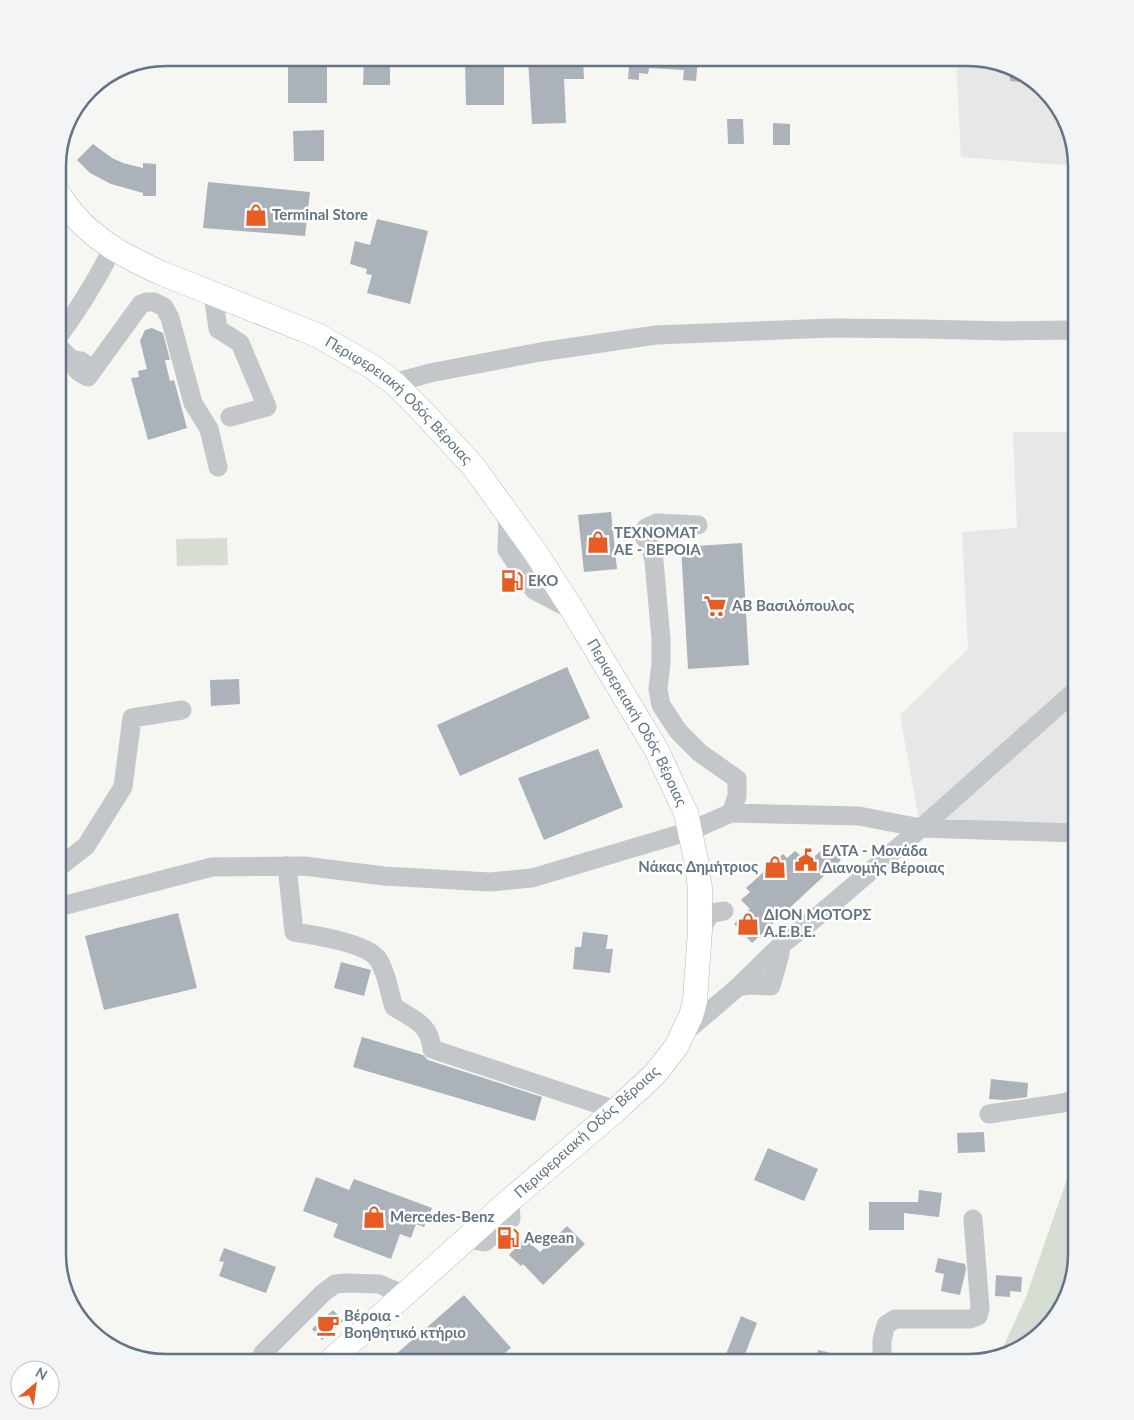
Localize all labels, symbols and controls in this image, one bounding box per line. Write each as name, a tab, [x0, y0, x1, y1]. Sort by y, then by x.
shop icon: Terminal Store	[243, 202, 269, 228]
place label: Terminal Store	[272, 205, 368, 223]
street label: Περιφερειακή Οδός Βέροιας	[322, 332, 477, 468]
place label: ΤΕΧΝΟΜΑΤ ΑΕ - ΒΕΡΟΙΑ	[613, 523, 701, 558]
shop icon: ΤΕΧΝΟΜΑΤ ΑΕ - ΒΕΡΟΙΑ	[585, 529, 611, 555]
fuel station icon: EKO	[499, 568, 525, 594]
place label: EKO	[528, 571, 558, 589]
supermarket icon: ΑΒ Βασιλόπουλος	[702, 593, 728, 619]
place label: ΑΒ Βασιλόπουλος	[731, 596, 854, 614]
street label: Περιφερειακή Οδός Βέροιας	[584, 635, 692, 809]
place label: ΕΛΤΑ - Μονάδα Διανομής Βέροιας	[822, 841, 945, 876]
public building icon: ΕΛΤΑ - Μονάδα Διανομής Βέροιας	[793, 847, 819, 873]
shop icon: Νάκας Δημήτριος	[762, 854, 788, 880]
place label: Νάκας Δημήτριος	[638, 857, 758, 875]
place label: ΔΙΟΝ ΜΟΤΟΡΣ Α.Ε.Β.Ε.	[763, 905, 871, 940]
shop icon: ΔΙΟΝ ΜΟΤΟΡΣ Α.Ε.Β.Ε.	[735, 911, 761, 937]
street label: Περιφερειακή Οδός Βέροιας	[510, 1061, 663, 1201]
shop icon: Mercedes-Benz	[361, 1204, 387, 1230]
place label: Mercedes-Benz	[390, 1207, 494, 1225]
fuel station icon: Aegean	[495, 1225, 521, 1251]
place label: Aegean	[523, 1228, 574, 1246]
place label: Βέροια - Βοηθητικό κτήριο	[344, 1306, 466, 1341]
cafe icon: Βέροια - Βοηθητικό κτήριο	[315, 1312, 341, 1338]
north arrow	[10, 1360, 60, 1410]
text: N	[33, 1363, 50, 1383]

